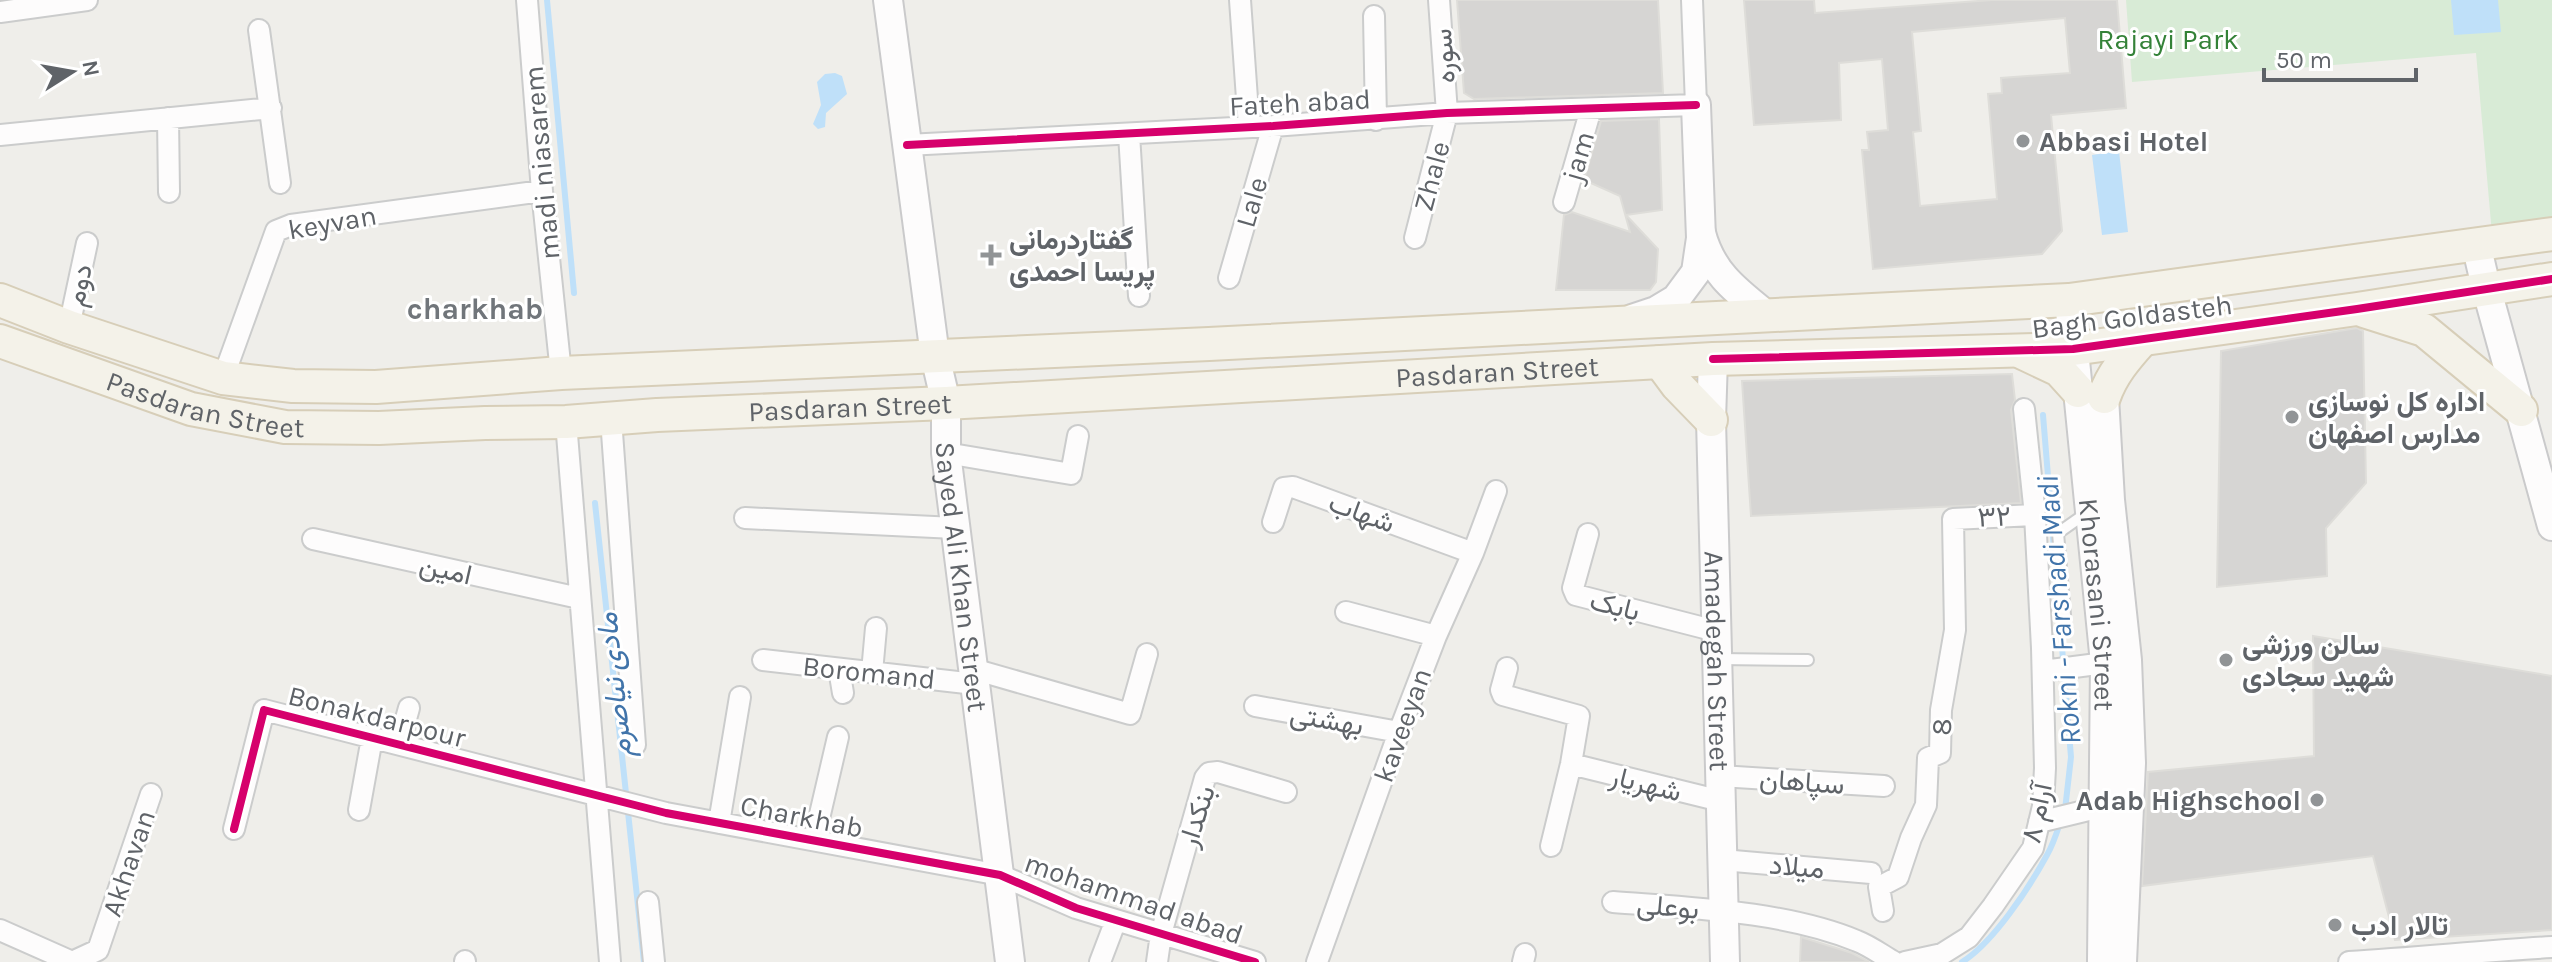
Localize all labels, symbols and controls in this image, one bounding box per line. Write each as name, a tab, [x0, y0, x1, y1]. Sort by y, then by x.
park label: Rajayi Park	[2097, 23, 2239, 56]
street label: سوره	[1425, 27, 1463, 85]
north arrow	[32, 32, 112, 112]
scale bar	[2264, 32, 2416, 82]
text: 50 m	[2276, 46, 2332, 74]
text: N	[76, 58, 105, 79]
street label: madi niasarem	[517, 65, 566, 261]
street label: Fateh abad	[1228, 82, 1372, 123]
place label: Abbasi Hotel	[2039, 125, 2208, 158]
street label: jam	[1555, 127, 1601, 188]
marker: Abbasi Hotel	[2014, 132, 2032, 150]
street label: Zhale	[1406, 138, 1457, 215]
street label: Lale	[1229, 173, 1274, 231]
street label: keyvan	[285, 198, 379, 247]
place label: گفتاردرمانی پریسا احمدی	[1009, 223, 1155, 291]
marker: گفتاردرمانی پریسا احمدی	[980, 244, 1002, 266]
street label: دوم	[58, 261, 101, 310]
street label: Bagh Goldasteh	[2030, 288, 2234, 345]
district label: charkhab	[407, 291, 543, 327]
street label: Pasdaran Street	[1394, 350, 1600, 394]
street label: Pasdaran Street	[102, 364, 305, 444]
place label: اداره کل نوسازی مدارس اصفهان	[2308, 385, 2485, 451]
street label: Pasdaran Street	[748, 387, 953, 428]
marker: اداره کل نوسازی مدارس اصفهان	[2283, 408, 2301, 426]
street label: Sayed Ali Khan Street	[929, 442, 994, 714]
water label: Rokni - Farshadi Madi	[2029, 474, 2089, 746]
street label: شهاب	[1324, 485, 1399, 541]
street label: Khorasani Street	[2072, 497, 2121, 711]
street label: ۳۲	[1977, 499, 2011, 534]
street label: امین	[416, 547, 475, 591]
street label: Amadegah Street	[1697, 550, 1736, 771]
street label: بابک	[1587, 583, 1643, 628]
water label: مادی نیاصرم	[588, 610, 642, 760]
place label: سالن ورزشی شهید سجادی	[2242, 628, 2394, 694]
street label: Boromand	[801, 649, 937, 696]
marker: سالن ورزشی شهید سجادی	[2217, 651, 2235, 669]
street label: kaveeyan	[1367, 663, 1438, 787]
street label: Bonakdarpour	[285, 679, 470, 755]
street label: بهشتی	[1287, 697, 1366, 743]
street label: 8	[1925, 718, 1958, 736]
street label: شهریار	[1606, 758, 1685, 809]
street label: سپاهان	[1758, 762, 1846, 803]
street label: ۸ آرام	[2014, 778, 2061, 847]
street label: بنکدار	[1171, 781, 1223, 852]
place label: Adab Highschool	[2076, 784, 2301, 817]
street label: Charkhab	[738, 788, 866, 845]
marker: Adab Highschool	[2308, 791, 2326, 809]
street label: Akhavan	[95, 806, 162, 921]
street label: mohammad abad	[1020, 846, 1247, 951]
street label: میلاد	[1768, 848, 1826, 885]
street label: بوعلی	[1635, 887, 1700, 927]
place label: تالار ادب	[2351, 909, 2448, 943]
marker: تالار ادب	[2326, 916, 2344, 934]

